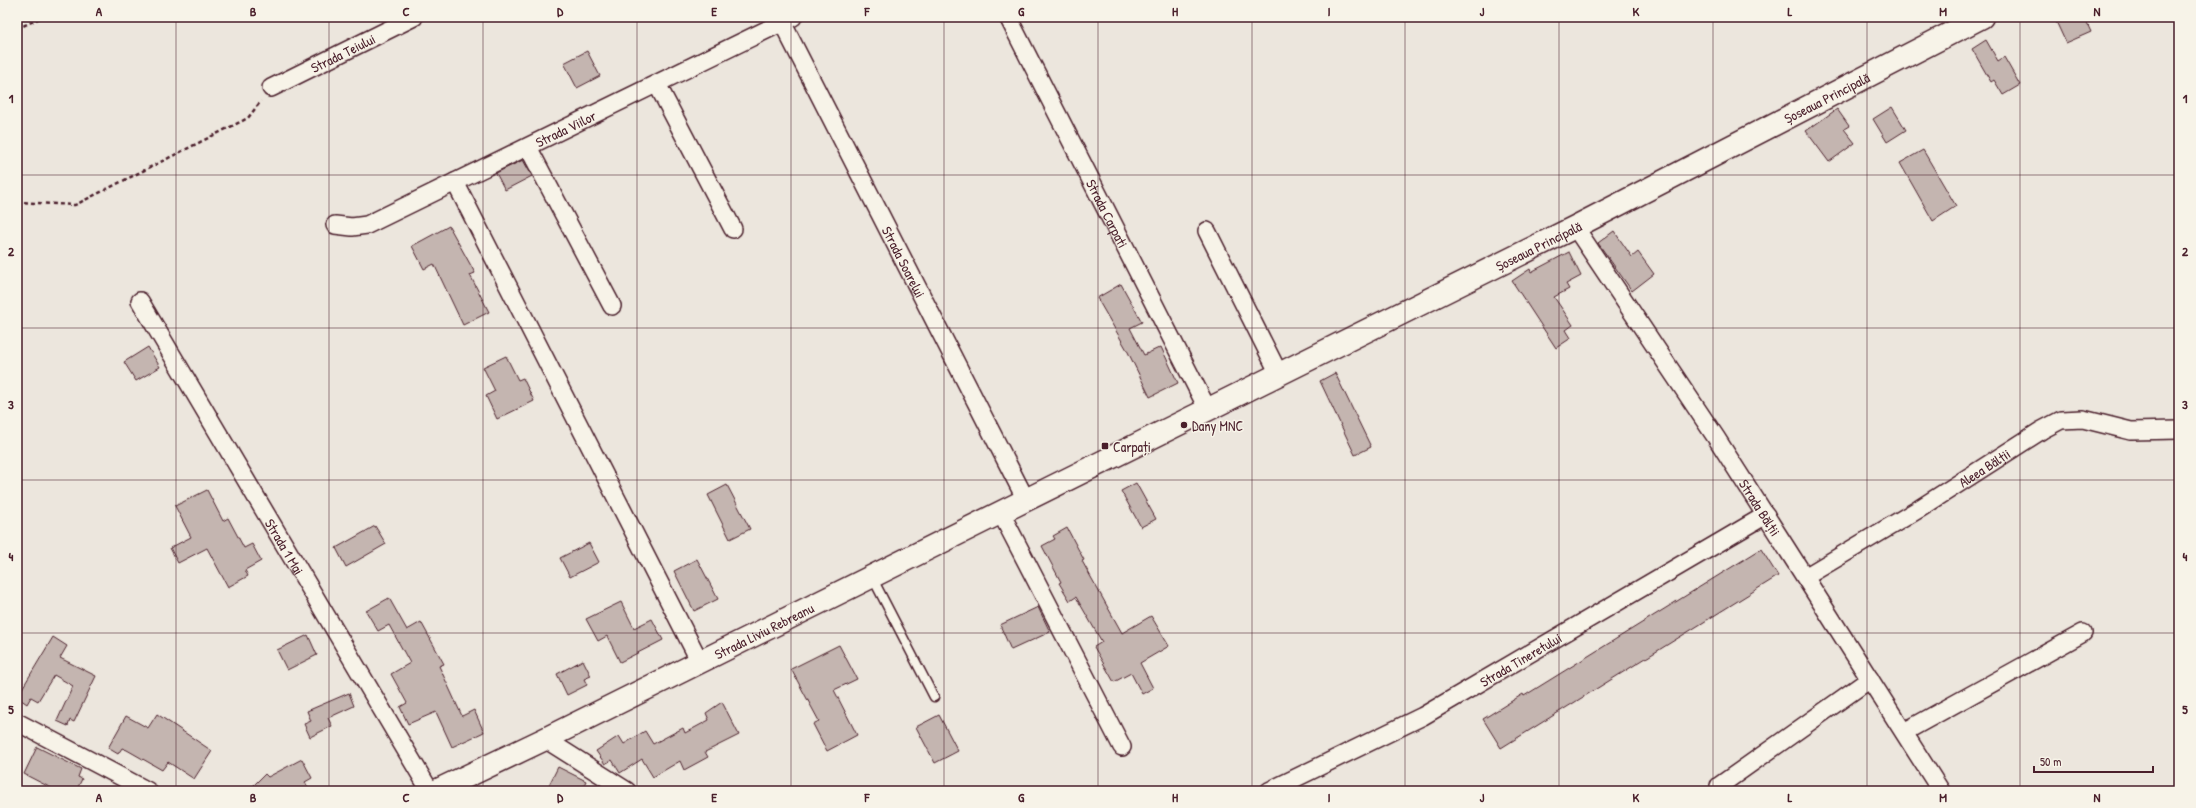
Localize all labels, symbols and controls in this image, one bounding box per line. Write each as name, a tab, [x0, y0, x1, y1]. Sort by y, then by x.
text: A	[96, 2, 103, 20]
text: B	[250, 2, 257, 20]
text: C	[402, 2, 410, 20]
text: D	[557, 2, 564, 20]
text: E	[711, 2, 717, 20]
text: F	[864, 2, 871, 20]
text: G	[1018, 2, 1025, 20]
text: H	[1172, 2, 1178, 20]
text: I	[1327, 2, 1331, 20]
text: J	[1480, 2, 1485, 20]
text: K	[1633, 2, 1640, 20]
text: L	[1788, 2, 1793, 20]
text: M	[1939, 2, 1947, 20]
text: N	[2094, 2, 2101, 20]
street label: Strada Teiului	[307, 28, 378, 76]
street label: Șoseaua Principală	[1780, 67, 1873, 127]
text: 1	[9, 89, 14, 107]
text: 1	[2183, 89, 2188, 107]
street label: Strada Viilor	[532, 105, 599, 151]
street label: Strada Carpati	[1082, 176, 1133, 251]
street label: Șoseaua Principală	[1492, 216, 1585, 275]
street label: Strada Soarelui	[878, 223, 930, 300]
text: 2	[8, 242, 15, 260]
text: 2	[2182, 242, 2189, 260]
text: 3	[8, 395, 14, 413]
text: 3	[2182, 395, 2188, 413]
place label: Dany MNC	[1192, 416, 1243, 436]
marker: Dany MNC	[1179, 420, 1189, 430]
place label: Carpați	[1113, 437, 1151, 457]
marker: Carpați	[1100, 441, 1110, 451]
street label: Aleea Bălții	[1955, 444, 2014, 491]
street label: Strada Bălții	[1735, 475, 1786, 539]
street label: Strada 1 Mai	[261, 515, 309, 578]
text: 4	[9, 547, 14, 565]
text: 4	[2183, 547, 2188, 565]
street label: Strada Liviu Rebreanu	[711, 597, 817, 663]
street label: Strada Tineretului	[1476, 628, 1565, 690]
text: 5	[8, 700, 14, 718]
text: 5	[2182, 700, 2188, 718]
scale bar	[2034, 748, 2153, 774]
text: 50 m	[2040, 753, 2061, 770]
text: A	[96, 788, 103, 806]
text: B	[250, 788, 257, 806]
text: C	[402, 788, 410, 806]
text: D	[557, 788, 564, 806]
text: E	[711, 788, 717, 806]
text: F	[864, 788, 871, 806]
text: G	[1018, 788, 1025, 806]
text: H	[1172, 788, 1178, 806]
text: I	[1327, 788, 1331, 806]
text: J	[1480, 788, 1485, 806]
text: K	[1633, 788, 1640, 806]
text: L	[1788, 788, 1793, 806]
text: M	[1939, 788, 1947, 806]
text: N	[2094, 788, 2101, 806]

